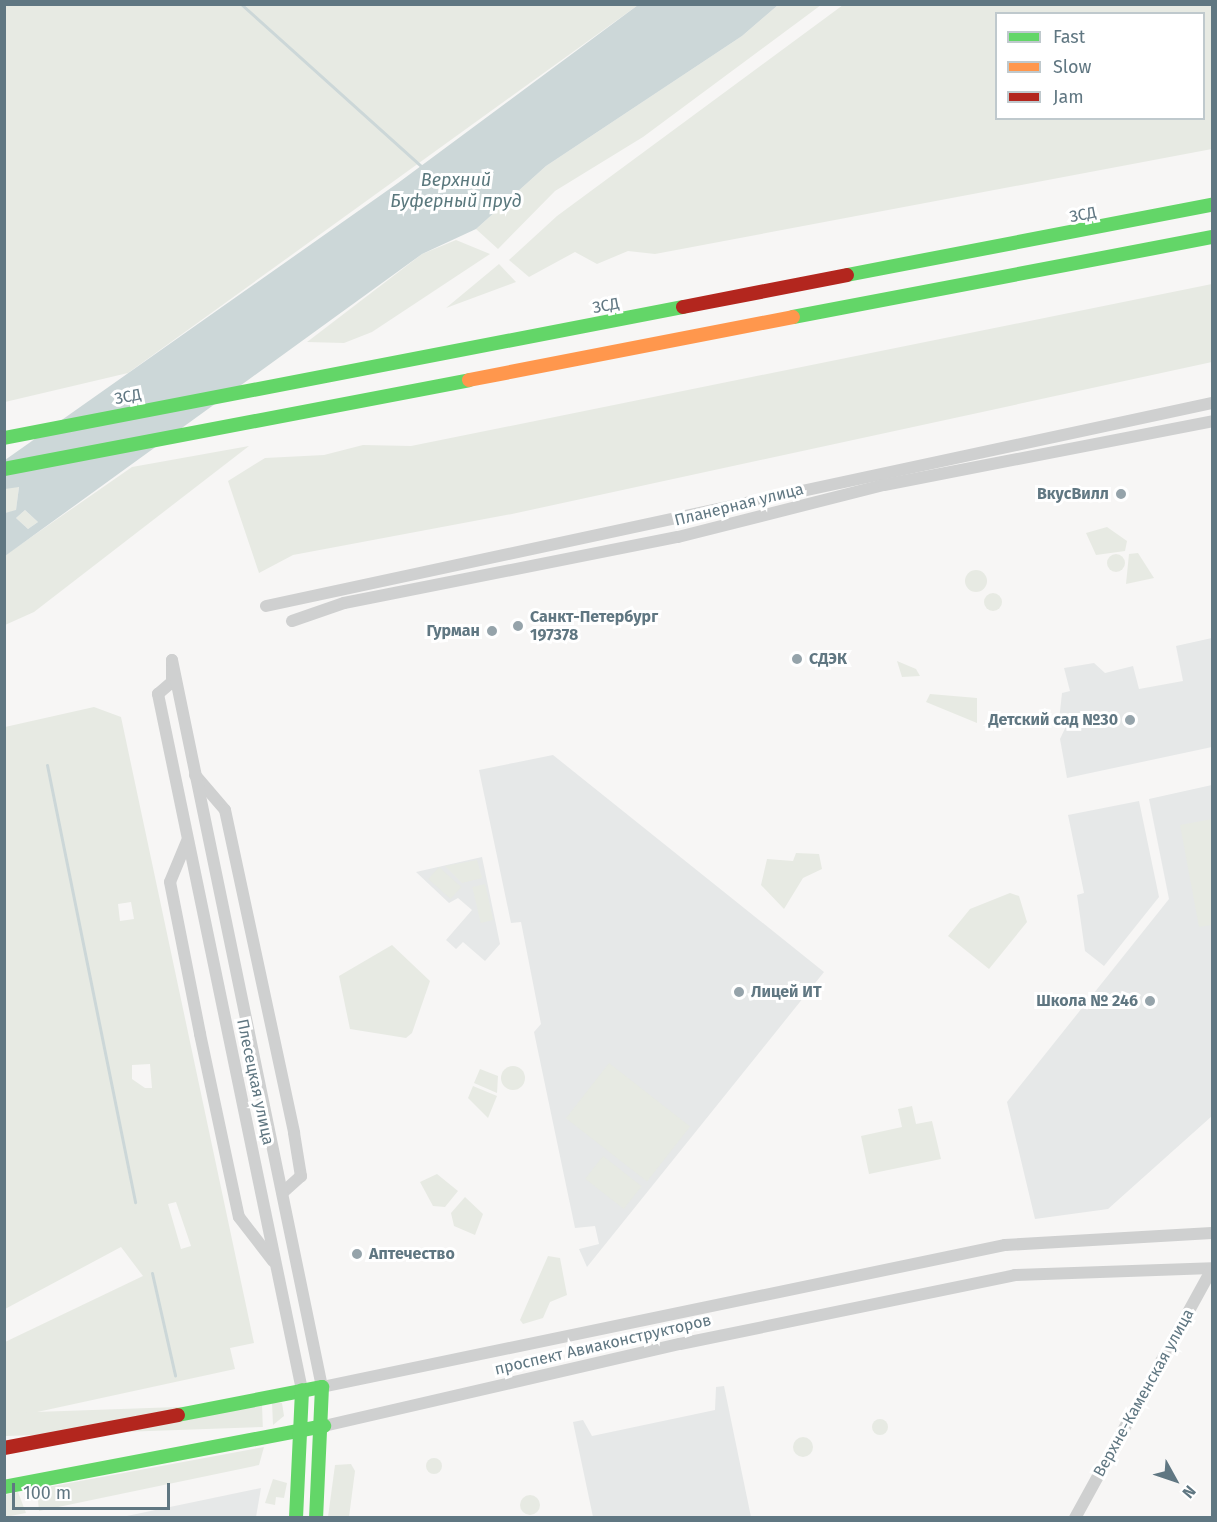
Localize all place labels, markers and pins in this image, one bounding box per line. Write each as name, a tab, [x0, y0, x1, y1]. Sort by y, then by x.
place label: ВкусВилл	[1037, 484, 1109, 504]
marker: ВкусВилл	[1114, 487, 1128, 501]
place label: Санкт-Петербург 197378	[530, 607, 658, 645]
marker: Санкт-Петербург 197378	[511, 619, 525, 633]
place label: Гурман	[426, 621, 480, 641]
marker: Гурман	[485, 624, 499, 638]
place label: СДЭК	[809, 649, 847, 669]
marker: СДЭК	[790, 652, 804, 666]
place label: Детский сад №30	[988, 710, 1118, 730]
marker: Детский сад №30	[1123, 713, 1137, 727]
place label: Лицей ИТ	[751, 982, 822, 1002]
marker: Лицей ИТ	[732, 985, 746, 999]
place label: Школа № 246	[1036, 991, 1138, 1011]
marker: Школа № 246	[1143, 994, 1157, 1008]
place label: Аптечество	[369, 1244, 455, 1264]
marker: Аптечество	[350, 1247, 364, 1261]

